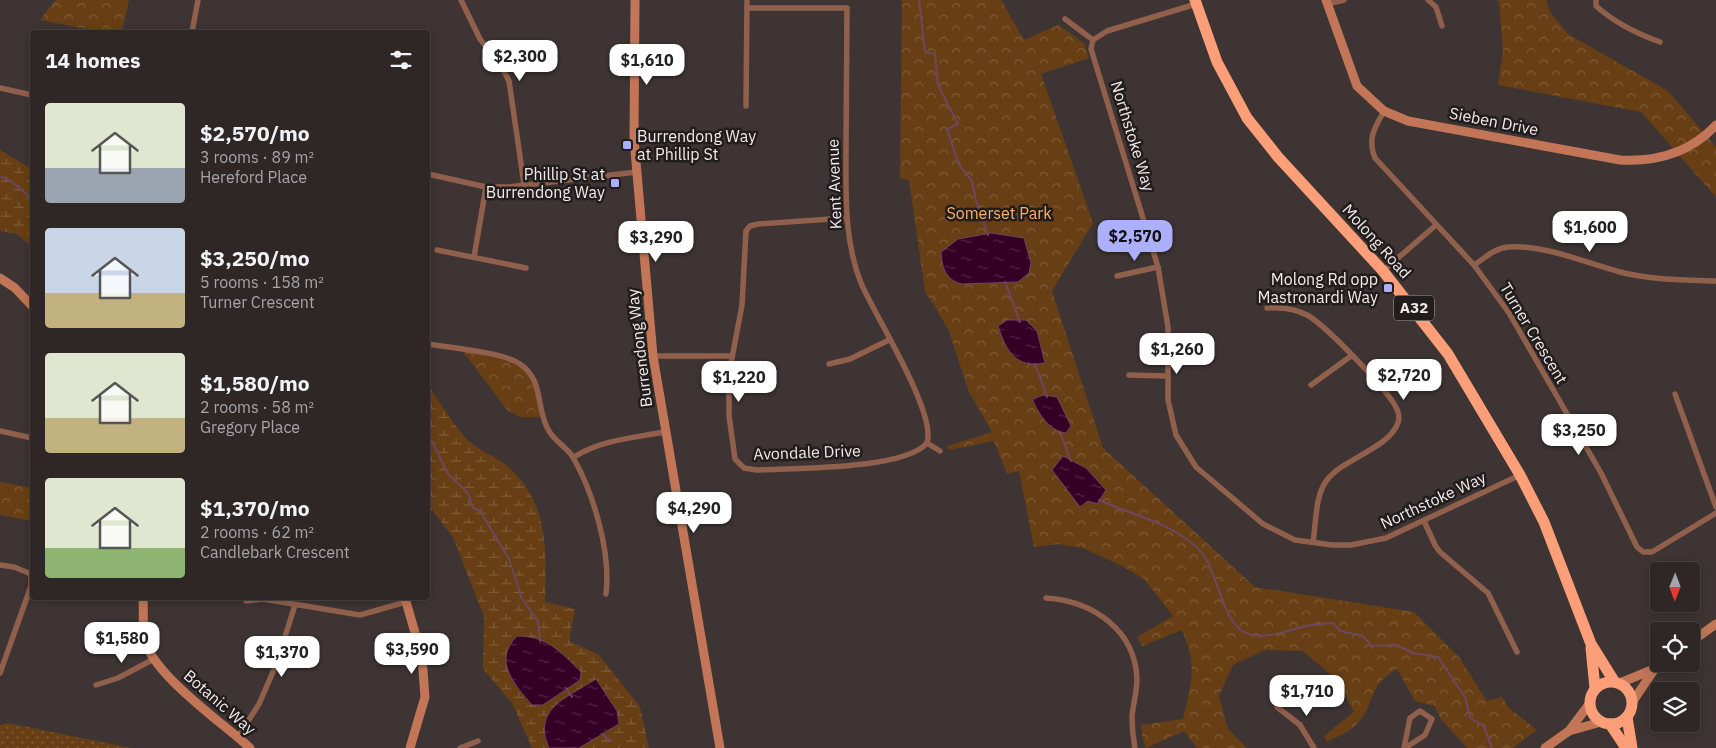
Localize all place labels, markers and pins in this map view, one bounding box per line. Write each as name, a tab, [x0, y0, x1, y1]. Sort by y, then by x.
pin: $2,300	[479, 39, 561, 82]
pin: $1,610	[606, 44, 688, 86]
place label: Burrendong Way at Phillip St	[637, 126, 756, 164]
marker: Burrendong Way at Phillip St	[621, 139, 633, 151]
place label: Phillip St at Burrendong Way	[486, 164, 605, 202]
marker: Phillip St at Burrendong Way	[609, 177, 621, 189]
pin: $1,600	[1549, 210, 1631, 253]
pin: $3,290	[615, 220, 697, 263]
pin: $2,570	[1094, 220, 1176, 262]
place label: Molong Rd opp Mastronardi Way	[1257, 269, 1378, 307]
marker: Molong Rd opp Mastronardi Way	[1382, 282, 1394, 294]
pin: $1,260	[1136, 332, 1218, 375]
pin: $2,720	[1363, 358, 1445, 401]
pin: $1,220	[698, 360, 780, 403]
pin: $3,250	[1538, 414, 1620, 456]
pin: $4,290	[653, 492, 735, 534]
pin: $1,580	[81, 622, 163, 664]
pin: $3,590	[371, 632, 453, 675]
pin: $1,370	[241, 636, 323, 678]
pin: $1,710	[1266, 674, 1348, 717]

